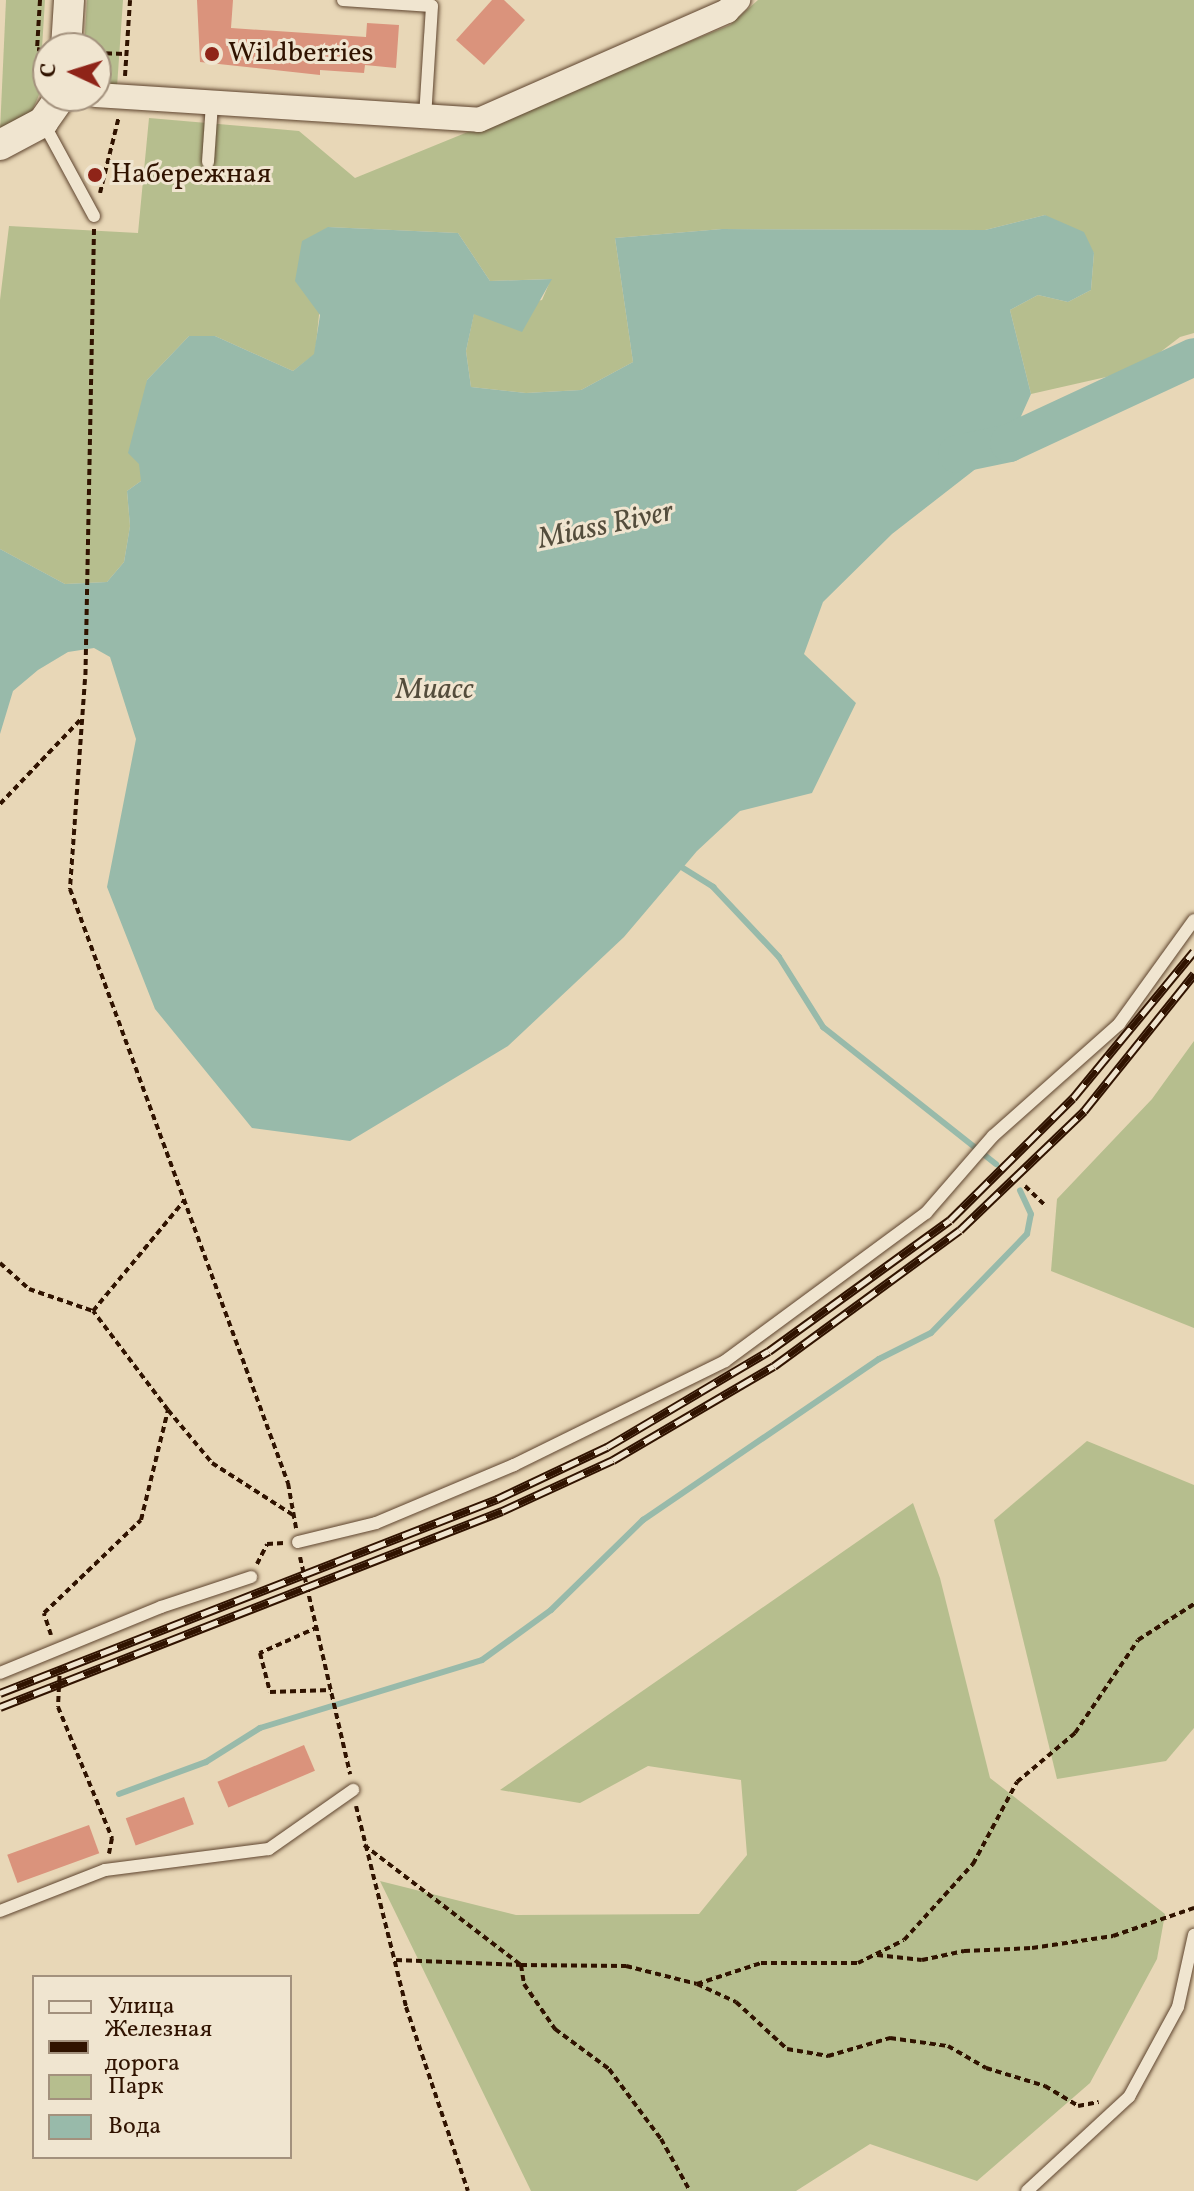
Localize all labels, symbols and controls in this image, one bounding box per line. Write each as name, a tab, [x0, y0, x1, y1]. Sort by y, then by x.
north arrow	[32, 32, 112, 112]
place label: Wildberries	[228, 37, 374, 71]
marker: Wildberries	[203, 45, 221, 63]
text: С	[34, 62, 66, 79]
place label: Набережная	[111, 158, 271, 192]
marker: Набережная	[86, 166, 104, 184]
water label: Miass River	[535, 494, 677, 558]
water label: Миасс	[396, 672, 474, 708]
legend	[32, 1975, 292, 2159]
text: Улица	[108, 1990, 175, 2024]
text: Железная дорога	[105, 2013, 212, 2081]
text: Парк	[108, 2070, 164, 2104]
text: Вода	[108, 2110, 161, 2144]

